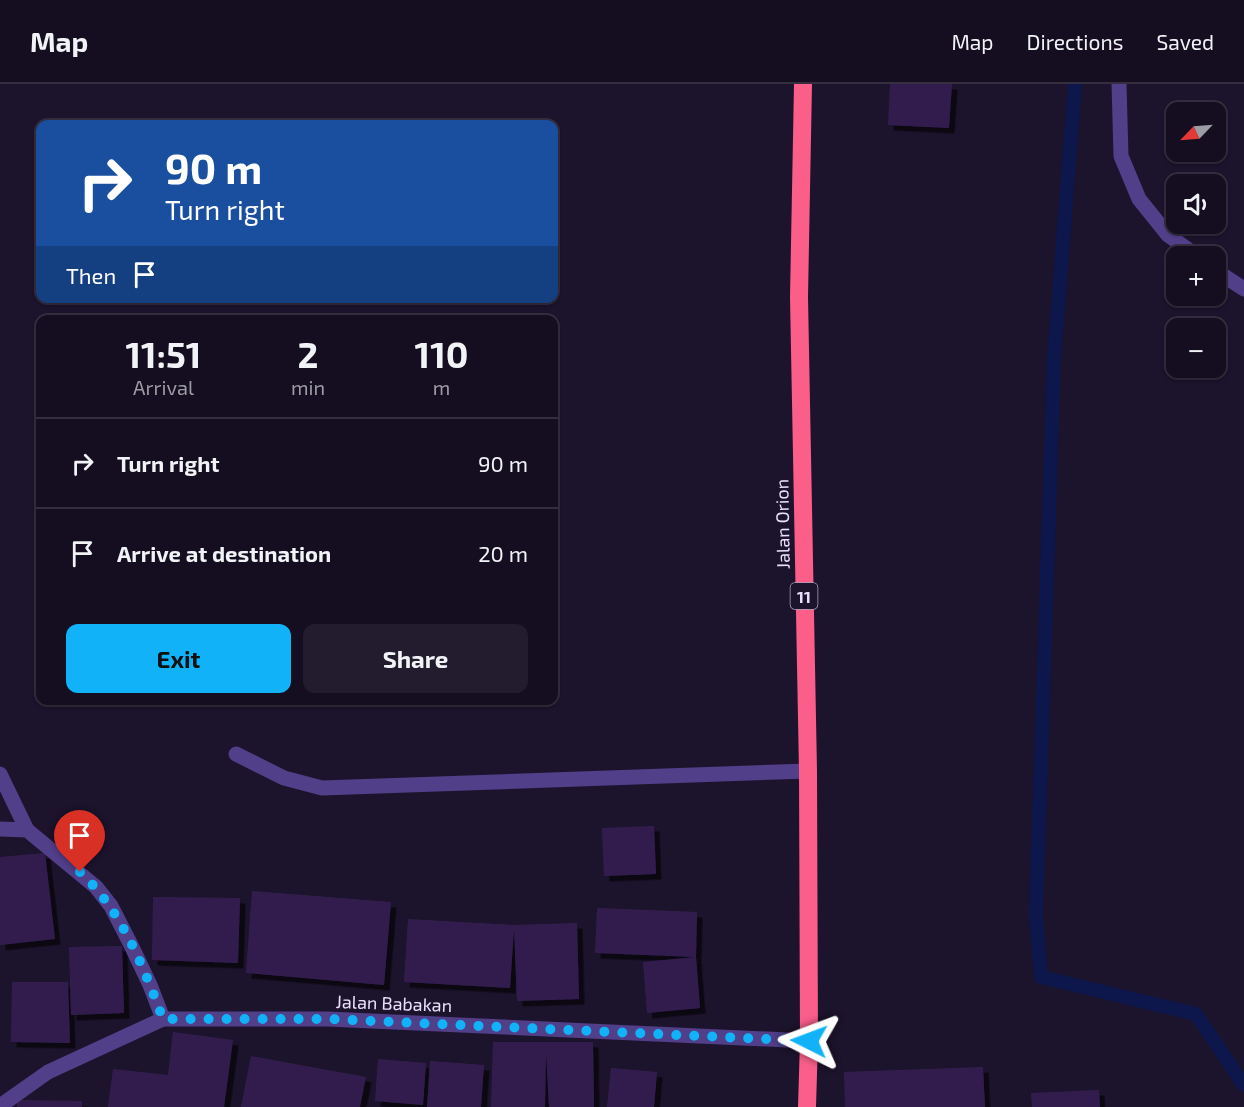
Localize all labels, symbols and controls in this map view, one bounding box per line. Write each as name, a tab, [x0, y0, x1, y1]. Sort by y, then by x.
text: Map	[30, 24, 88, 58]
text: Map	[951, 29, 994, 54]
text: Directions	[1027, 29, 1123, 54]
text: Saved	[1156, 29, 1214, 54]
north arrow	[1166, 102, 1226, 162]
map controls	[1166, 102, 1226, 378]
text: 90 m	[165, 142, 262, 192]
icon: right	[66, 144, 144, 222]
button: sound	[1166, 174, 1226, 234]
text: Turn right	[165, 193, 285, 225]
button: +	[1166, 246, 1226, 306]
icon: arrive	[128, 258, 161, 291]
text: Then	[66, 262, 116, 288]
button: −	[1166, 318, 1226, 378]
text: 11:51	[126, 332, 201, 375]
text: 2	[298, 332, 318, 375]
text: 110	[415, 332, 468, 375]
text: Arrival	[133, 375, 194, 399]
text: min	[291, 375, 325, 399]
text: m	[433, 375, 450, 399]
icon: right	[66, 447, 99, 480]
text: Turn right	[117, 450, 219, 476]
text: 90 m	[478, 450, 528, 476]
street label: Jalan Orion	[770, 479, 794, 569]
icon: arrive	[66, 537, 99, 570]
text: Arrive at destination	[117, 540, 331, 566]
text: 20 m	[478, 540, 528, 566]
road number: 11	[790, 583, 818, 609]
button: Exit	[66, 624, 291, 693]
button: Share	[303, 624, 528, 693]
pin	[54, 810, 105, 872]
icon: arrive	[63, 819, 96, 852]
street label: Jalan Babakan	[335, 990, 453, 1016]
position arrow	[777, 1009, 841, 1073]

